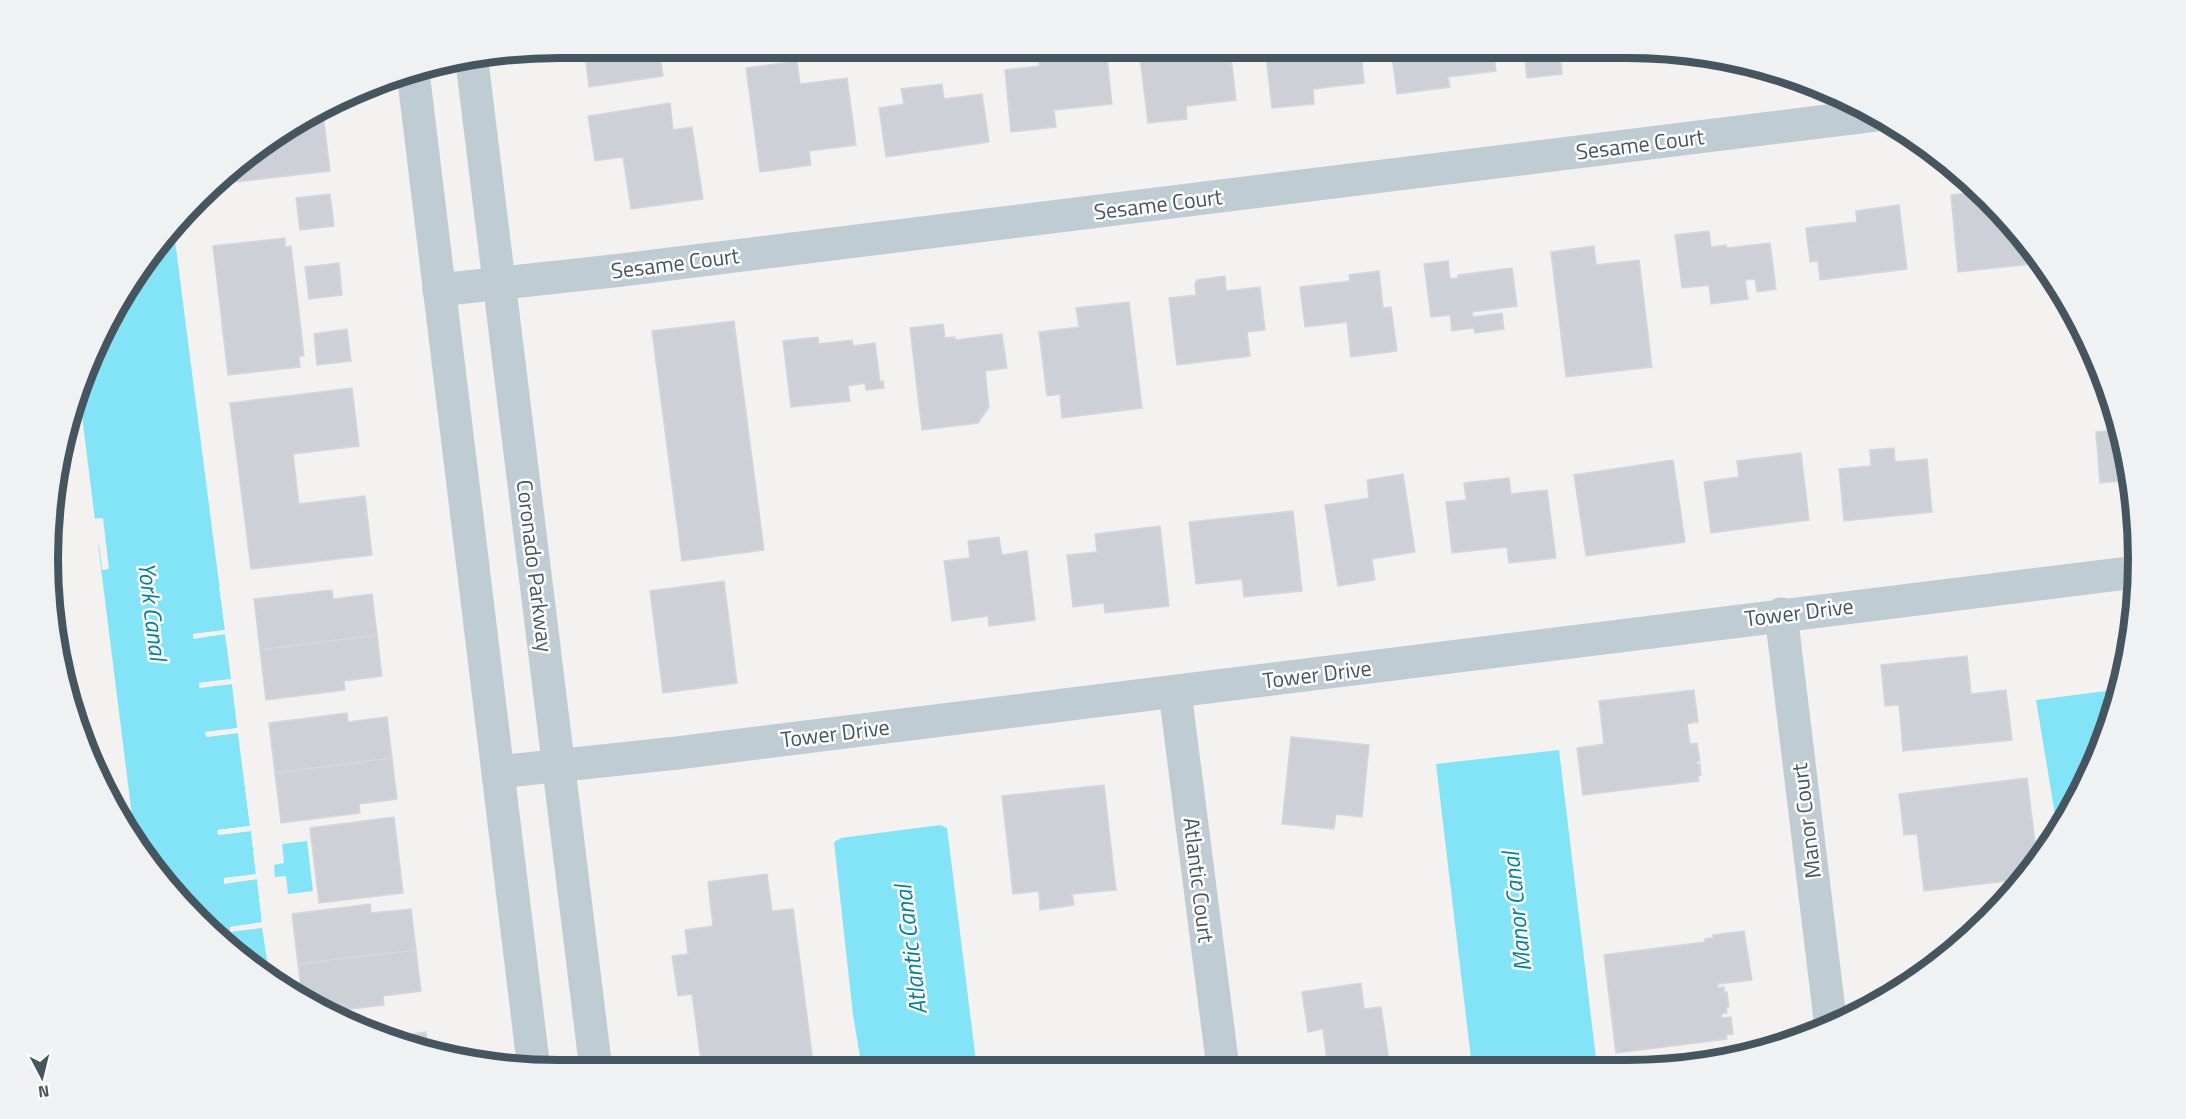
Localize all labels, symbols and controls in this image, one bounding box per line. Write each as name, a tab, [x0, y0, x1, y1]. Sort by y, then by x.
street label: Sesame Court	[1574, 119, 1706, 169]
street label: Sesame Court	[1092, 179, 1224, 229]
street label: Sesame Court	[609, 238, 741, 288]
street label: Coronado Parkway	[508, 478, 562, 655]
water label: York Canal	[129, 560, 177, 665]
street label: Tower Drive	[1743, 588, 1855, 636]
street label: Tower Drive	[1261, 650, 1373, 698]
street label: Tower Drive	[779, 709, 891, 757]
street label: Manor Court	[1782, 761, 1830, 881]
street label: Atlantic Court	[1174, 816, 1224, 945]
water label: Manor Canal	[1492, 848, 1540, 974]
water label: Atlantic Canal	[884, 880, 936, 1017]
north arrow	[12, 1047, 72, 1107]
text: N	[37, 1079, 51, 1104]

